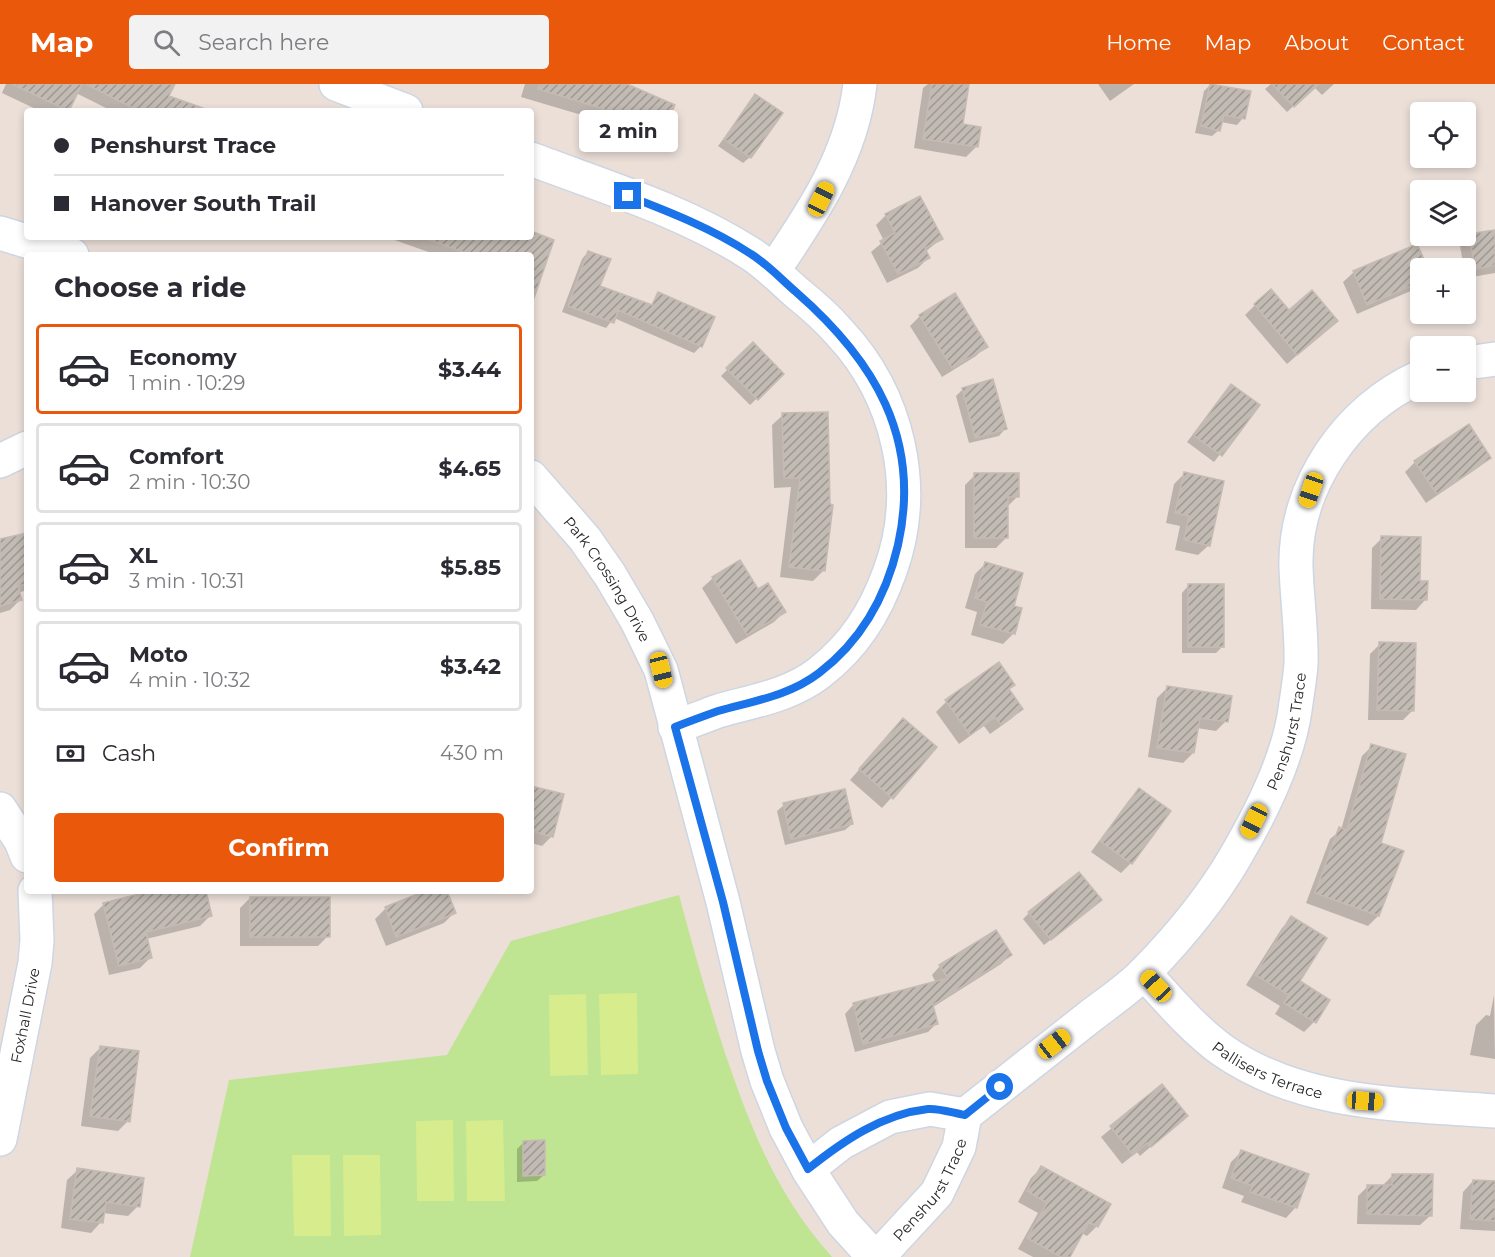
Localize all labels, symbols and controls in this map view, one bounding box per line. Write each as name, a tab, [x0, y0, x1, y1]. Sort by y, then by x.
search box	[129, 15, 549, 69]
text: Map	[30, 25, 93, 59]
icon: search	[150, 26, 183, 59]
text: Search here	[198, 29, 329, 56]
text: Home	[1106, 30, 1171, 55]
text: Map	[1204, 30, 1251, 55]
text: About	[1284, 30, 1349, 55]
text: Contact	[1382, 30, 1465, 55]
map controls	[1410, 102, 1476, 402]
button: locate	[1410, 102, 1476, 168]
callout: 2 min	[578, 109, 678, 151]
text: 2 min	[599, 119, 658, 143]
text: Penshurst Trace	[90, 132, 276, 159]
car	[805, 179, 837, 219]
button: layers	[1410, 180, 1476, 246]
route end	[614, 182, 641, 209]
text: Hanover South Trail	[90, 190, 316, 217]
button: +	[1410, 258, 1476, 324]
text: Choose a ride	[54, 271, 246, 304]
button: −	[1410, 336, 1476, 402]
icon: car	[57, 342, 111, 396]
text: Economy	[129, 344, 237, 371]
text: $3.44	[438, 356, 501, 383]
text: 1 min · 10:29	[129, 371, 245, 395]
icon: car	[57, 441, 111, 495]
text: Comfort	[129, 443, 224, 470]
text: $4.65	[439, 455, 501, 482]
text: 2 min · 10:30	[129, 470, 250, 494]
car	[1297, 470, 1325, 510]
street label: Park Crossing Drive	[560, 512, 655, 645]
icon: car	[57, 540, 111, 594]
text: XL	[129, 542, 158, 569]
text: $5.85	[440, 554, 501, 581]
text: 3 min · 10:31	[129, 569, 244, 593]
icon: car	[57, 639, 111, 693]
text: Moto	[129, 641, 188, 668]
car	[648, 650, 674, 690]
text: $3.42	[440, 653, 501, 680]
text: 4 min · 10:32	[129, 668, 250, 692]
street label: Penshurst Trace	[1262, 671, 1310, 793]
icon: cash	[54, 737, 87, 770]
text: Cash	[102, 740, 156, 767]
text: 430 m	[440, 741, 504, 765]
car	[1238, 801, 1270, 841]
button: Confirm	[54, 813, 504, 882]
street label: Foxhall Drive	[6, 966, 43, 1065]
car	[1137, 967, 1175, 1005]
car	[1034, 1026, 1074, 1062]
street label: Pallisers Terrace	[1209, 1037, 1325, 1102]
route start	[986, 1073, 1013, 1100]
car	[1346, 1091, 1384, 1111]
street label: Penshurst Trace	[888, 1137, 970, 1245]

